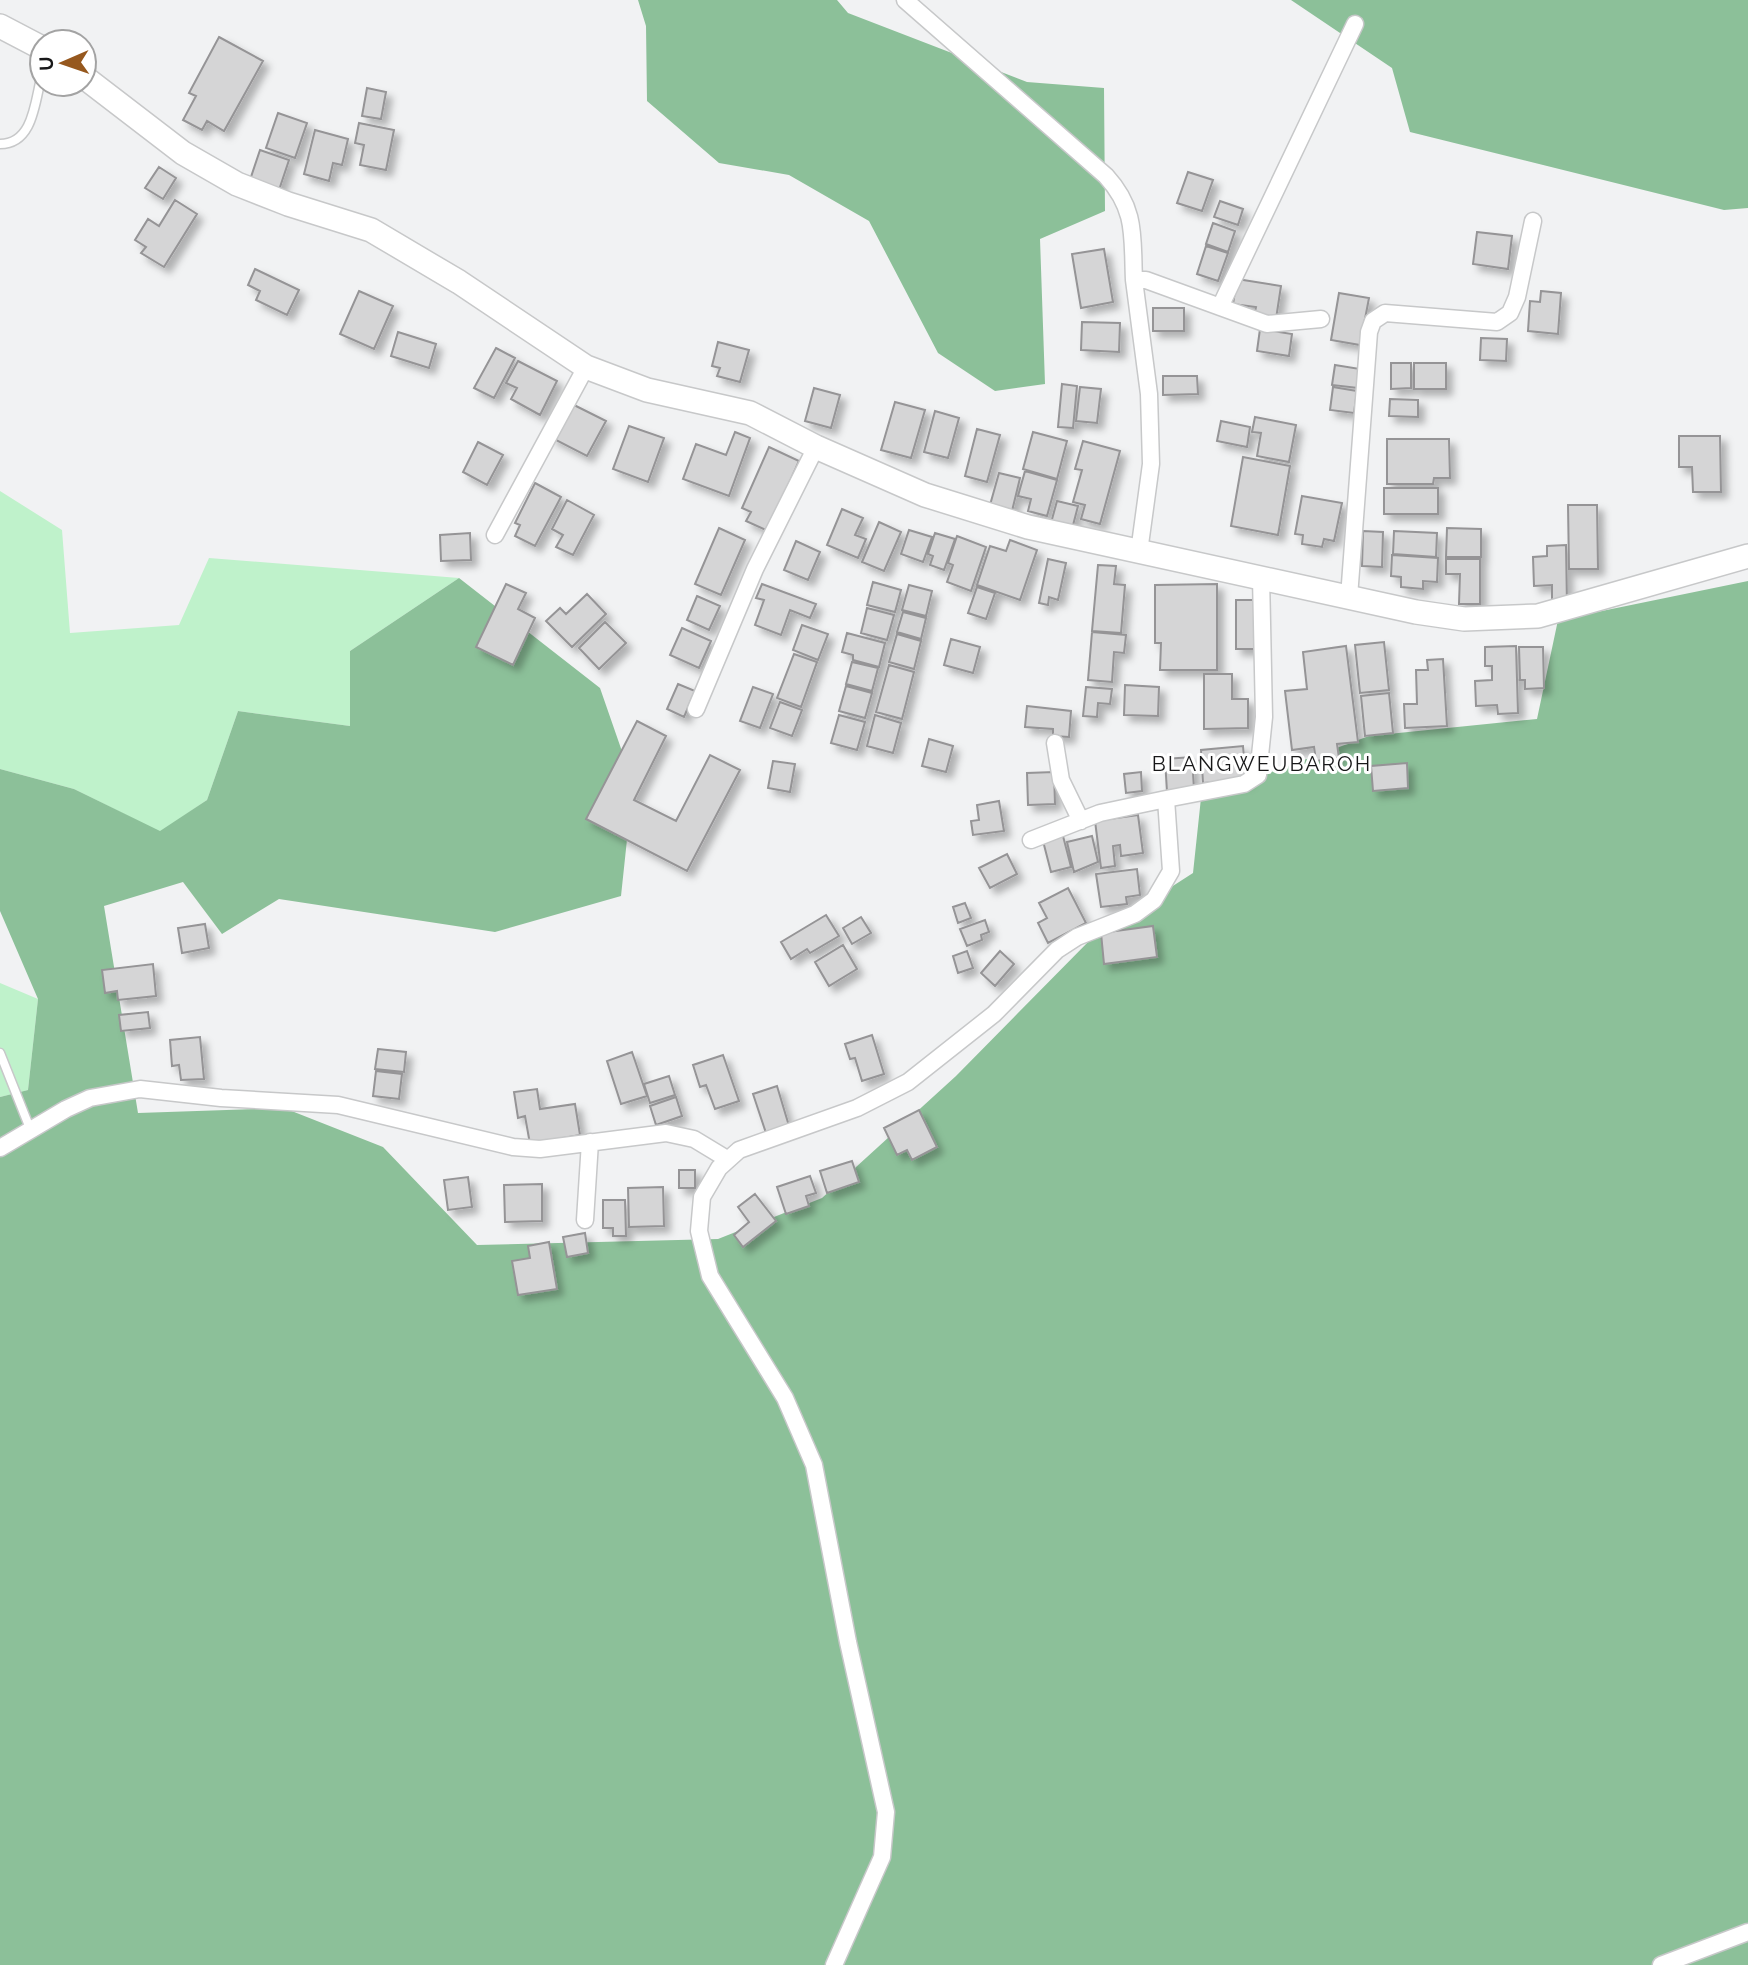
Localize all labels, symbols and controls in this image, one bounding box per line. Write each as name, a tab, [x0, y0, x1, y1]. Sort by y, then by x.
north arrow	[28, 28, 98, 98]
text: U	[35, 56, 57, 71]
district label: BLANGWEUBAROH	[1152, 751, 1372, 776]

